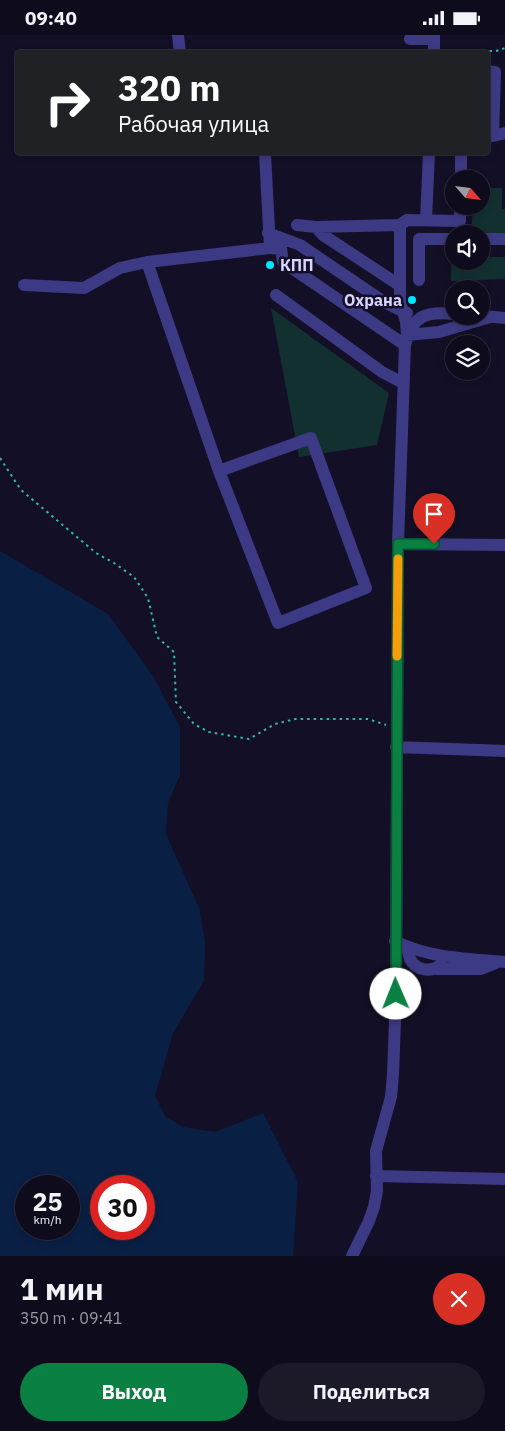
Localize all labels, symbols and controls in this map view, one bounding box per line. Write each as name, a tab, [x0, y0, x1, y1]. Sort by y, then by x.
text: 09:40	[25, 6, 77, 30]
text: 320 m	[118, 65, 221, 111]
icon: right	[35, 70, 100, 135]
text: Рабочая улица	[118, 109, 269, 138]
north arrow	[445, 170, 490, 215]
map controls	[445, 170, 490, 380]
button: sound	[445, 225, 490, 270]
place label: КПП	[280, 255, 314, 275]
marker: КПП	[264, 259, 276, 271]
button: search	[445, 280, 490, 325]
place label: Охрана	[344, 290, 402, 310]
marker: Охрана	[406, 294, 418, 306]
button: layers	[445, 335, 490, 380]
pin	[413, 493, 455, 544]
icon: arrive	[420, 500, 448, 528]
position arrow	[369, 967, 421, 1019]
speed limit sign: 30	[90, 1175, 155, 1240]
text: 25	[32, 1185, 63, 1218]
text: km/h	[33, 1212, 62, 1227]
text: 1 мин	[20, 1269, 104, 1308]
button: close	[433, 1273, 485, 1325]
text: 350 m · 09:41	[20, 1308, 122, 1328]
button: Выход	[20, 1363, 248, 1421]
button: Поделиться	[258, 1363, 485, 1421]

